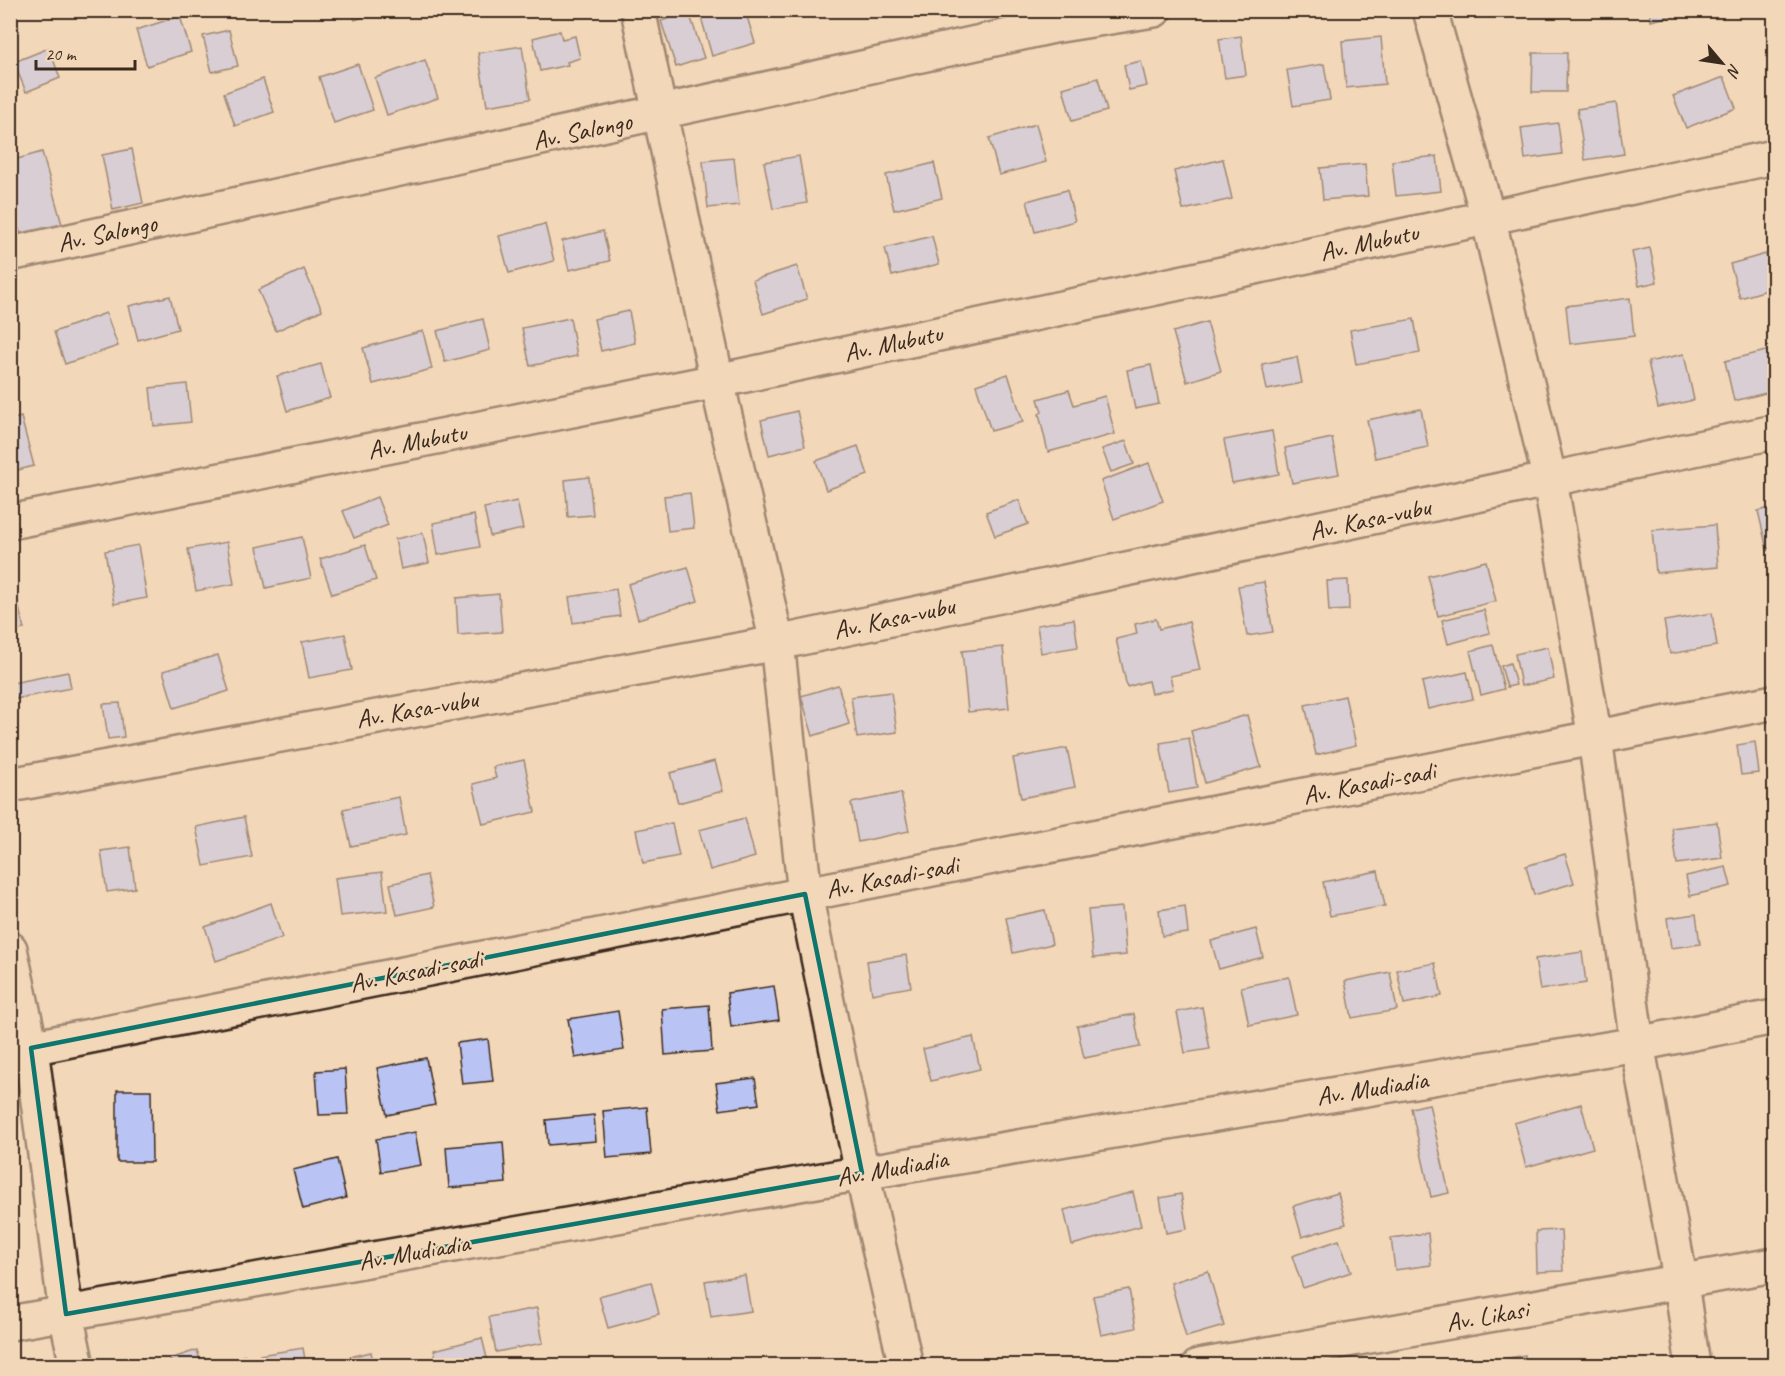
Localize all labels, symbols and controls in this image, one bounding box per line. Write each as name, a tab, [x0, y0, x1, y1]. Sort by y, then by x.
scale bar	[36, 33, 135, 71]
north arrow	[1692, 33, 1752, 93]
text: 20 m	[45, 43, 78, 65]
text: N	[1722, 61, 1745, 82]
street label: Av. Salongo	[529, 104, 636, 158]
street label: Av. Salongo	[54, 206, 161, 260]
street label: Av. Mubutu	[1317, 215, 1423, 269]
street label: Av. Mubutu	[841, 316, 947, 370]
street label: Av. Mubutu	[365, 415, 471, 467]
street label: Av. Kasa-vubu	[1306, 490, 1436, 548]
street label: Av. Kasa-vubu	[830, 589, 960, 647]
street label: Av. Kasa-vubu	[353, 682, 483, 736]
street label: Av. Kasadi-sadi	[1300, 753, 1441, 812]
street label: Av. Kasadi-sadi	[823, 847, 964, 906]
street label: Av. Kasadi-sadi	[347, 941, 488, 1000]
street label: Av. Mudiadia	[1314, 1063, 1432, 1113]
street label: Av. Mudiadia	[834, 1142, 952, 1194]
street label: Av. Mudiadia	[356, 1226, 474, 1278]
street label: Av. Likasi	[1443, 1292, 1534, 1339]

